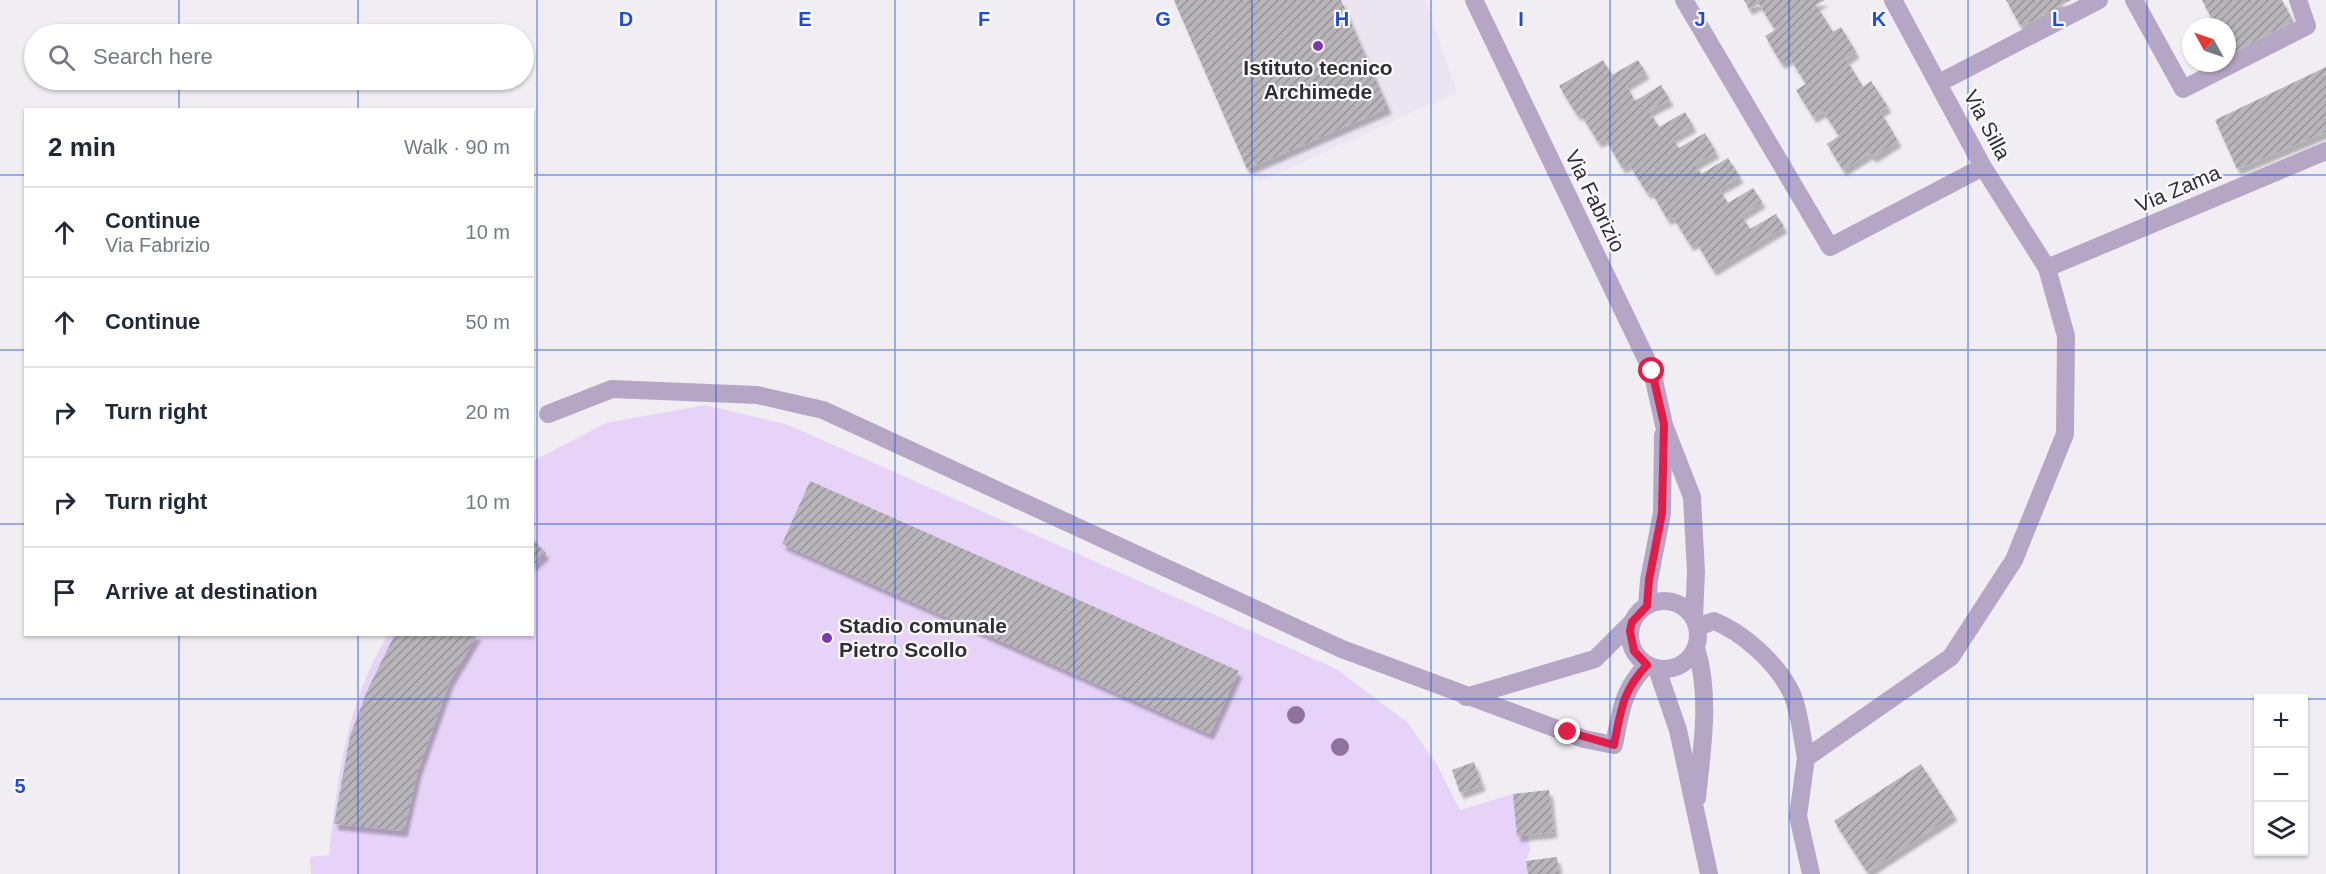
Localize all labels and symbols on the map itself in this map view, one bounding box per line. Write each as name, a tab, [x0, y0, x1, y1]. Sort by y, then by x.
text: D	[619, 8, 633, 30]
text: E	[798, 8, 812, 30]
text: F	[978, 8, 990, 30]
text: G	[1155, 8, 1171, 30]
text: H	[1335, 8, 1349, 30]
text: I	[1518, 8, 1524, 30]
text: J	[1694, 8, 1706, 30]
text: K	[1872, 8, 1887, 30]
text: L	[2052, 8, 2064, 30]
north arrow	[2182, 18, 2236, 72]
marker: Istituto tecnico Archimede	[1311, 39, 1325, 53]
place label: Istituto tecnico Archimede	[1243, 56, 1393, 103]
street label: Via Silla	[1960, 86, 2015, 164]
street label: Via Fabrizio	[1561, 146, 1630, 255]
street label: Via Zama	[2132, 160, 2224, 217]
route start	[1638, 357, 1664, 383]
place label: Stadio comunale Pietro Scollo	[839, 614, 1007, 661]
marker: Stadio comunale Pietro Scollo	[820, 631, 834, 645]
route end	[1554, 718, 1580, 744]
text: 5	[14, 775, 26, 797]

